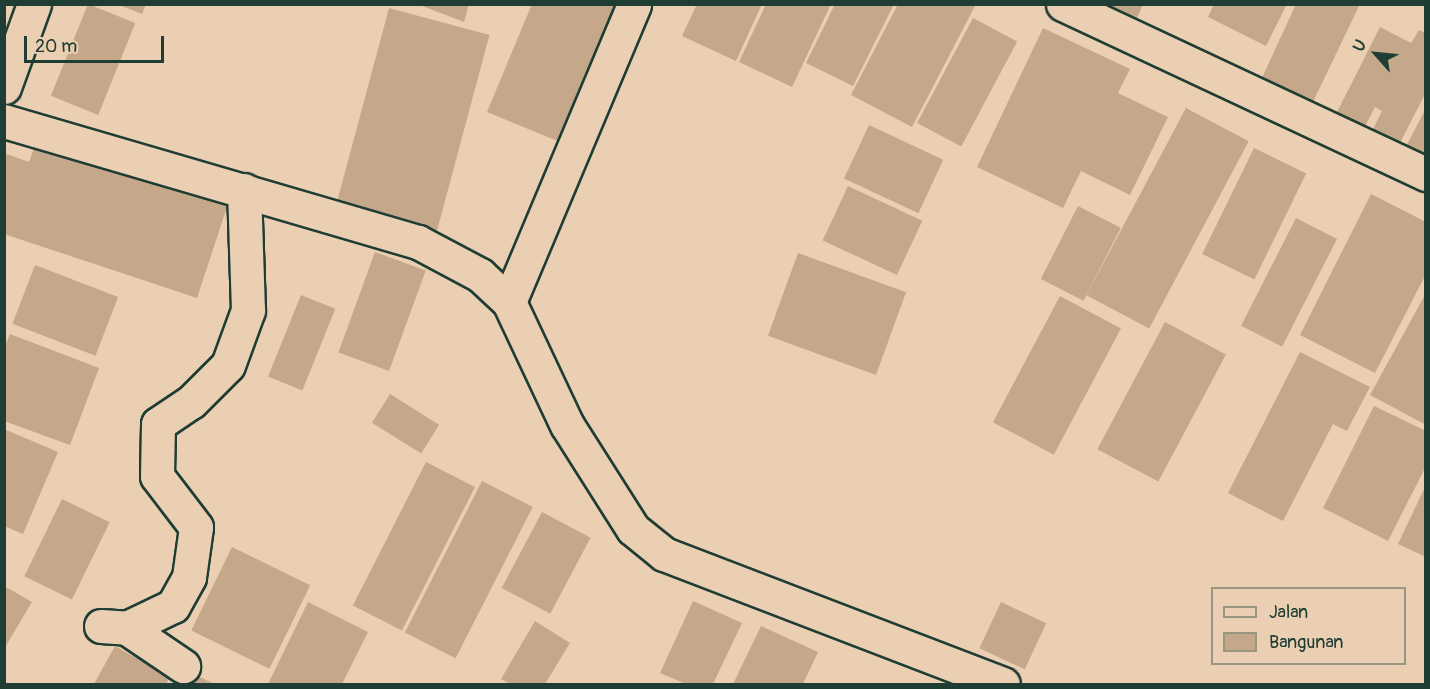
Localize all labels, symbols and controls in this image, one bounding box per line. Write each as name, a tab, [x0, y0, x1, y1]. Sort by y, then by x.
scale bar	[27, 24, 166, 62]
north arrow	[1346, 24, 1406, 84]
text: 20 m	[35, 35, 77, 58]
text: U	[1349, 37, 1371, 55]
legend	[1211, 587, 1406, 665]
text: Jalan	[1269, 601, 1308, 624]
text: Bangunan	[1269, 631, 1344, 654]

